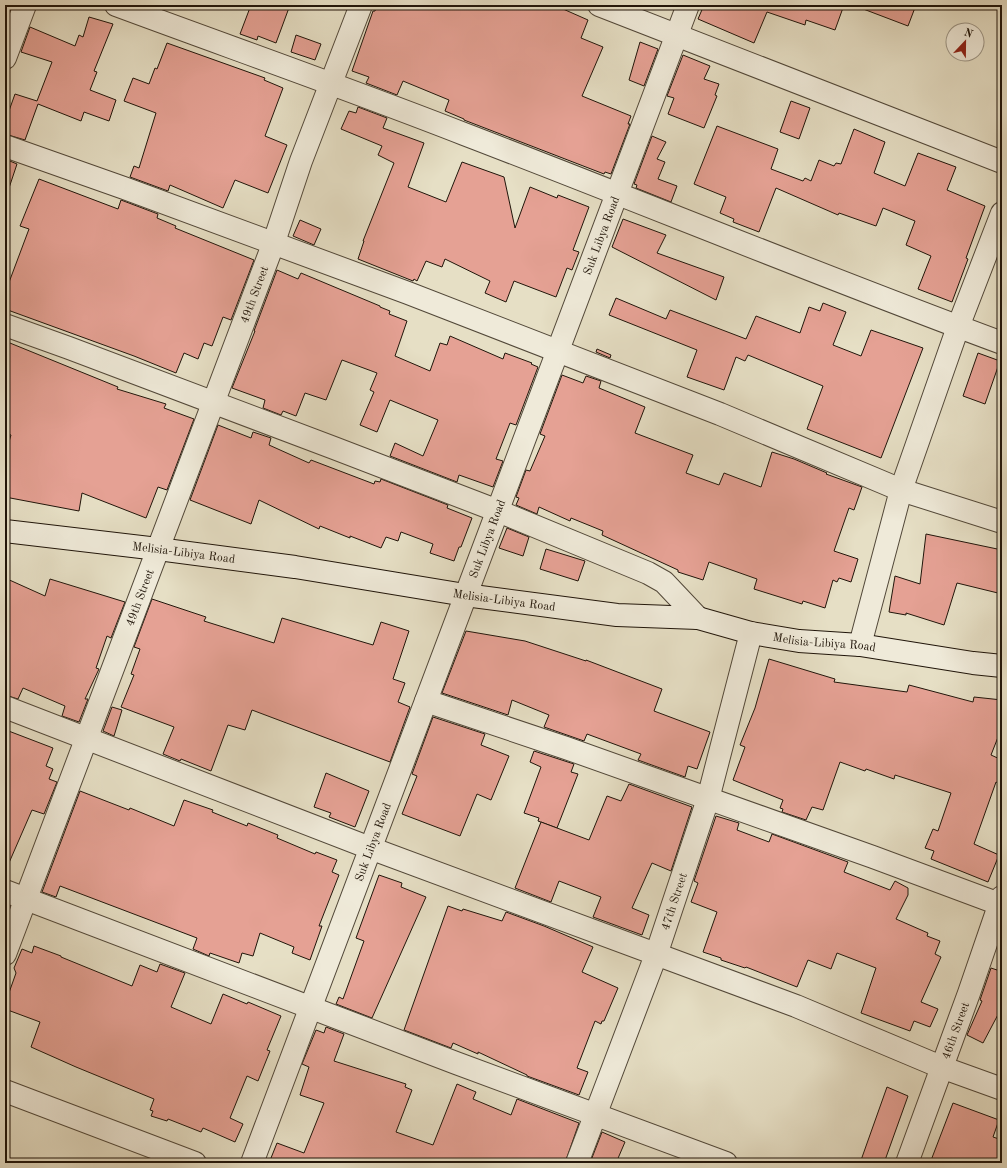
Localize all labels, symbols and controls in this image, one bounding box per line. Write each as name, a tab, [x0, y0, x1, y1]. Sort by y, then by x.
north arrow	[945, 22, 985, 62]
text: N	[962, 27, 975, 41]
street label: Suk Libya Road	[582, 195, 622, 277]
street label: 49th Street	[239, 265, 271, 325]
street label: Suk Libya Road	[468, 498, 508, 580]
street label: Melisia-Libiya Road	[131, 541, 236, 566]
street label: 49th Street	[124, 568, 157, 628]
street label: Melisia-Libiya Road	[452, 588, 556, 614]
street label: Melisia-Libiya Road	[772, 632, 877, 654]
street label: Suk Libya Road	[354, 801, 394, 883]
street label: 47th Street	[660, 871, 690, 932]
street label: 46th Street	[940, 1001, 972, 1061]

